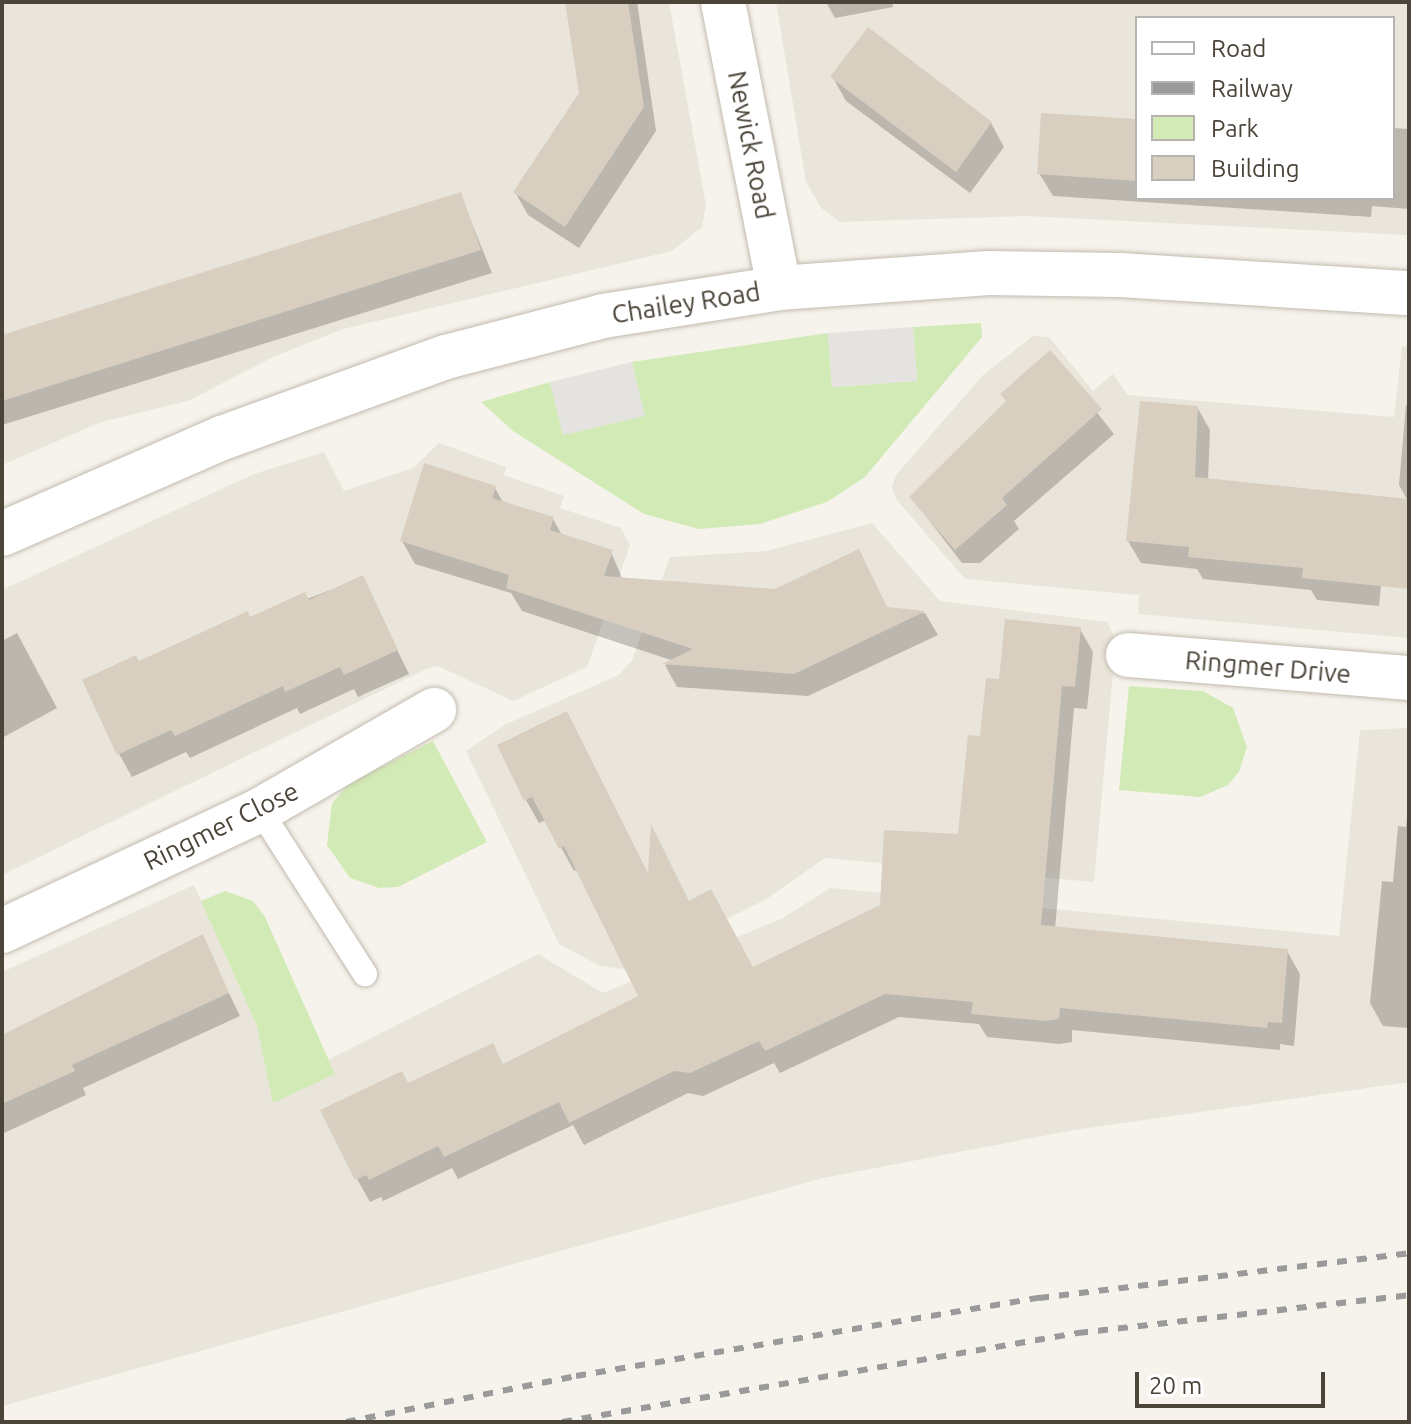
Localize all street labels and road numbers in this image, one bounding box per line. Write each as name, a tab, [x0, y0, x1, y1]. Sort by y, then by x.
street label: Newick Road	[721, 68, 781, 222]
street label: Chailey Road	[609, 276, 763, 330]
street label: Ringmer Drive	[1184, 644, 1352, 690]
street label: Ringmer Close	[138, 775, 304, 877]

